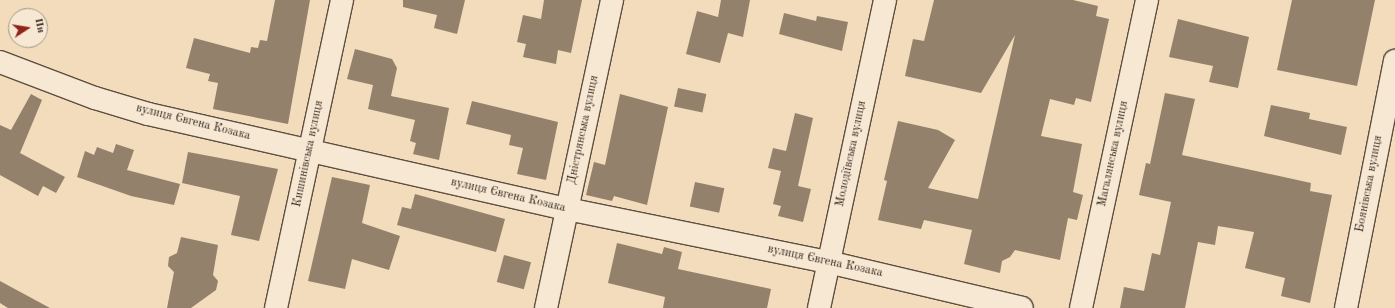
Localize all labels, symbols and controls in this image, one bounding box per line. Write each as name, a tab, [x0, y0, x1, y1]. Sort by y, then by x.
north arrow	[8, 8, 48, 48]
text: Пн	[32, 17, 46, 34]
street label: Дністрянська вулиця	[565, 74, 603, 186]
street label: Кишинівська вулиця	[291, 99, 327, 209]
street label: Молодіївська вулиця	[834, 100, 870, 208]
street label: Магалянська вулиця	[1096, 100, 1132, 208]
street label: вулиця Євгена Козака	[134, 102, 252, 144]
street label: Боянівська вулиця	[1354, 134, 1386, 234]
street label: вулиця Євгена Козака	[449, 176, 567, 216]
street label: вулиця Євгена Козака	[766, 243, 884, 281]

